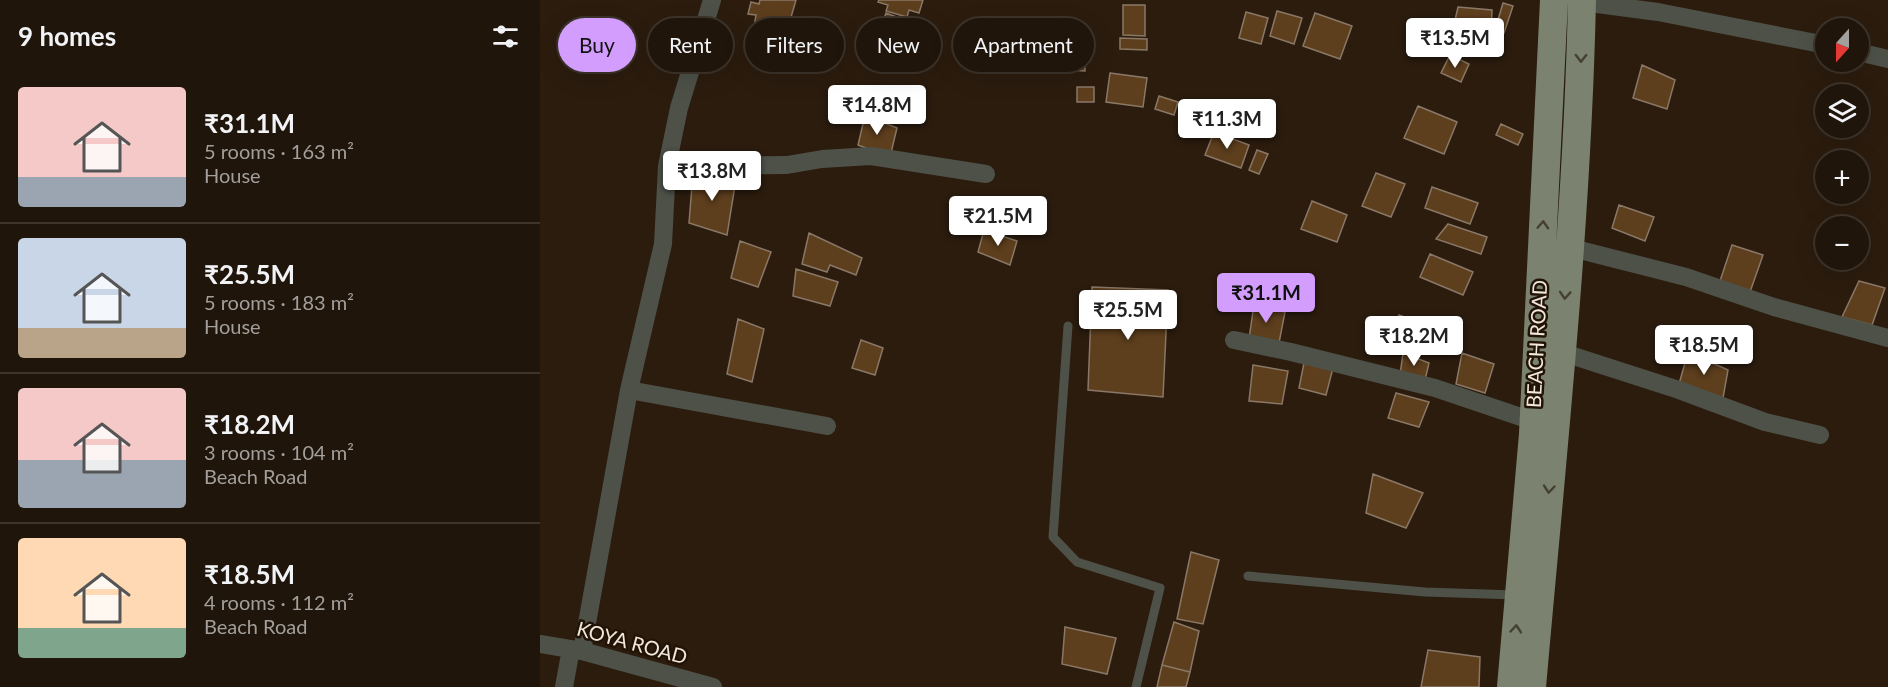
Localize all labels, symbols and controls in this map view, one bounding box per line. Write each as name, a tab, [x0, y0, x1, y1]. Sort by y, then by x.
chip: Buy	[558, 18, 636, 72]
chip: Rent	[648, 18, 733, 72]
chip: Filters	[745, 18, 844, 72]
chip: New	[856, 18, 941, 72]
chip: Apartment	[953, 18, 1094, 72]
pin: ₹13.5M	[1406, 18, 1504, 69]
north arrow	[1815, 18, 1869, 72]
map controls	[1815, 18, 1869, 270]
text: 9 homes	[18, 20, 116, 52]
icon: filters	[489, 20, 522, 53]
text: ₹13.5M	[1420, 25, 1490, 49]
one-way arrow	[1574, 54, 1587, 63]
button: layers	[1815, 84, 1869, 138]
pin: ₹14.8M	[828, 85, 926, 136]
text: ₹14.8M	[842, 92, 912, 116]
pin: ₹11.3M	[1178, 99, 1276, 150]
text: ₹11.3M	[1192, 106, 1262, 130]
text: ₹31.1M	[204, 107, 295, 139]
icon: home	[66, 111, 138, 183]
text: 5 rooms · 163 m²	[204, 139, 354, 163]
button: +	[1815, 150, 1869, 204]
pin: ₹13.8M	[663, 151, 761, 202]
text: ₹13.8M	[677, 158, 747, 182]
text: House	[204, 163, 261, 187]
pin: ₹21.5M	[949, 196, 1047, 247]
text: ₹21.5M	[963, 203, 1033, 227]
button: −	[1815, 216, 1869, 270]
one-way arrow	[1537, 220, 1550, 229]
text: ₹25.5M	[204, 258, 295, 290]
icon: home	[66, 262, 138, 334]
pin: ₹31.1M	[1217, 273, 1315, 324]
street label: BEACH ROAD	[1521, 279, 1551, 409]
text: ₹31.1M	[1231, 280, 1301, 304]
text: 5 rooms · 183 m²	[204, 290, 354, 314]
pin: ₹25.5M	[1079, 290, 1177, 341]
one-way arrow	[1559, 290, 1572, 299]
text: ₹25.5M	[1093, 297, 1163, 321]
text: House	[204, 314, 261, 338]
pin: ₹18.2M	[1365, 316, 1463, 367]
text: ₹18.2M	[1379, 323, 1449, 347]
pin: ₹18.5M	[1655, 325, 1753, 376]
text: ₹18.5M	[1669, 332, 1739, 356]
text: ₹18.2M	[204, 408, 295, 440]
icon: home	[66, 412, 138, 484]
text: 3 rooms · 104 m²	[204, 440, 354, 464]
text: Beach Road	[204, 464, 307, 488]
one-way arrow	[1543, 485, 1556, 494]
text: ₹18.5M	[204, 558, 295, 590]
icon: home	[66, 562, 138, 634]
text: 4 rooms · 112 m²	[204, 590, 354, 614]
text: Beach Road	[204, 614, 307, 638]
street label: KOYA ROAD	[574, 616, 690, 668]
one-way arrow	[1509, 624, 1522, 633]

